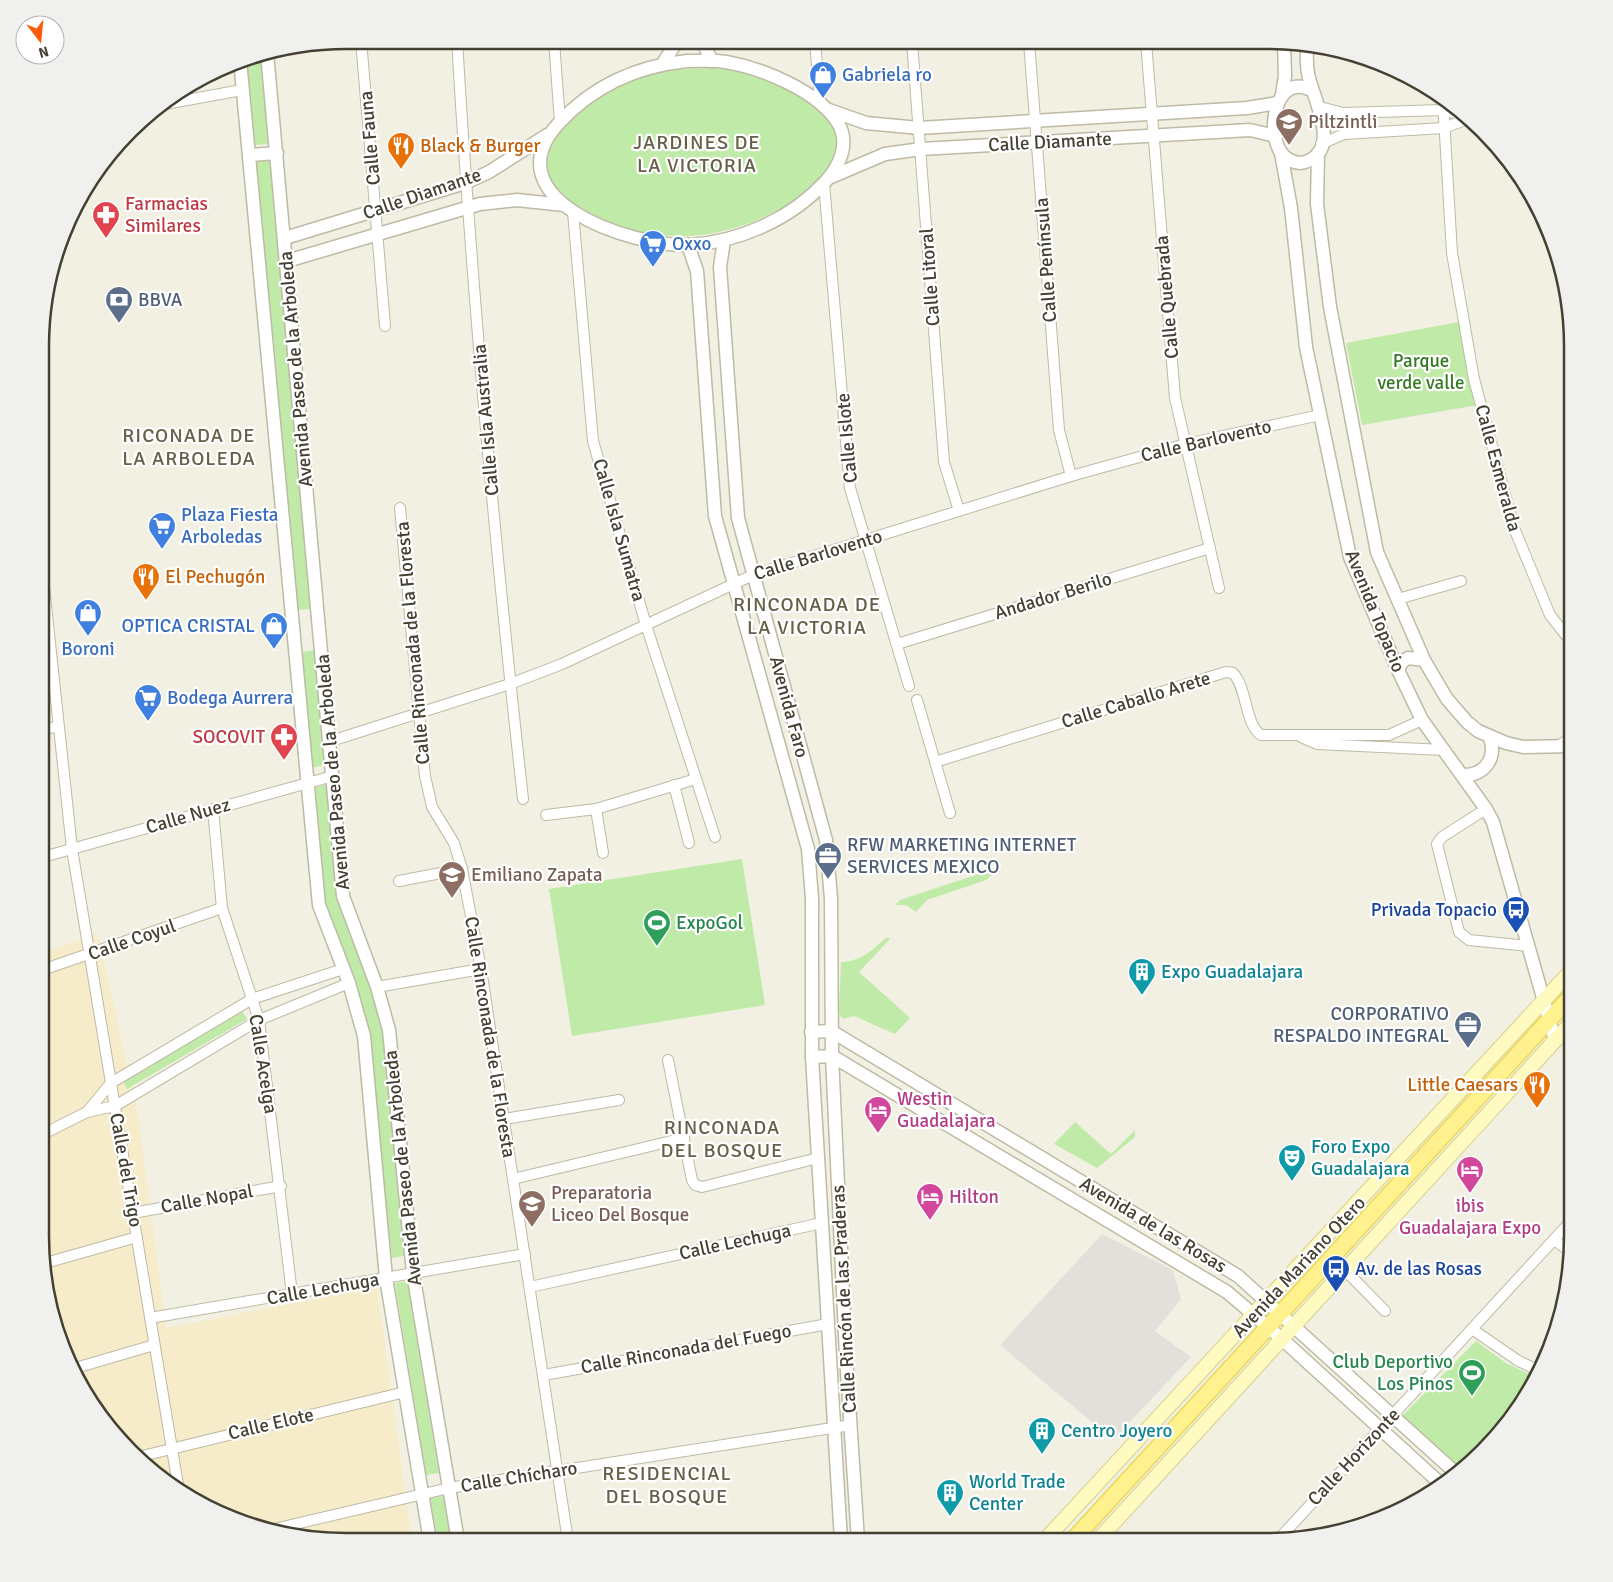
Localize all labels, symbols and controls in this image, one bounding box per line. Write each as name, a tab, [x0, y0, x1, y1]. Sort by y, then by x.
north arrow	[15, 15, 65, 65]
text: N	[36, 43, 50, 62]
shop icon: Gabriela ro	[808, 60, 838, 99]
place label: Gabriela ro	[842, 63, 932, 87]
street label: Calle Fauna	[354, 90, 386, 186]
school or university icon: Piltzintli	[1274, 107, 1304, 146]
place label: Piltzintli	[1308, 110, 1377, 134]
street label: Calle Diamante	[988, 127, 1112, 157]
district label: JARDINES DE LA VICTORIA	[633, 130, 761, 178]
restaurant icon: Black & Burger	[386, 131, 416, 170]
place label: Black & Burger	[420, 134, 541, 158]
street label: Calle Diamante	[360, 163, 484, 225]
place label: Farmacias Similares	[125, 192, 208, 238]
street label: Calle Península	[1030, 197, 1062, 323]
pharmacy icon: Farmacias Similares	[91, 200, 121, 239]
street label: Calle Litoral	[915, 227, 945, 327]
supermarket icon: Oxxo	[638, 229, 668, 268]
place label: Oxxo	[672, 232, 711, 256]
street label: Calle Quebrada	[1150, 234, 1184, 360]
street label: Avenida Paseo de la Arboleda	[274, 250, 318, 488]
bank icon: BBVA	[104, 285, 134, 324]
place label: BBVA	[138, 288, 183, 312]
street label: Calle Isla Australia	[467, 343, 505, 497]
park label: Parque verde valle	[1378, 349, 1464, 395]
street label: Calle Islote	[831, 392, 863, 484]
street label: Calle Esmeralda	[1469, 402, 1527, 534]
street label: Calle Barlovento	[1138, 414, 1274, 468]
district label: RICONADA DE LA ARBOLEDA	[122, 423, 256, 471]
street label: Calle Isla Sumatra	[587, 456, 651, 604]
place label: Plaza Fiesta Arboledas	[181, 503, 278, 549]
supermarket icon: Plaza Fiesta Arboledas	[147, 511, 177, 550]
street label: Calle Rinconada de la Floresta	[390, 520, 436, 766]
street label: Calle Barlovento	[751, 524, 885, 586]
street label: Avenida Topacio	[1340, 546, 1411, 676]
restaurant icon: El Pechugón	[131, 562, 161, 601]
place label: El Pechugón	[165, 565, 265, 589]
street label: Andador Berilo	[991, 567, 1115, 625]
district label: RINCONADA DE LA VICTORIA	[733, 592, 881, 640]
shop icon: Boroni	[73, 598, 103, 637]
shop icon: OPTICA CRISTAL	[259, 611, 289, 650]
place label: OPTICA CRISTAL	[122, 614, 255, 638]
place label: Boroni	[61, 637, 115, 661]
street label: Avenida Paseo de la Arboleda	[311, 653, 355, 891]
street label: Avenida Faro	[764, 654, 814, 760]
street label: Calle Caballo Arete	[1059, 666, 1213, 734]
supermarket icon: Bodega Aurrera	[133, 683, 163, 722]
place label: Bodega Aurrera	[167, 686, 293, 710]
pharmacy icon: SOCOVIT	[269, 722, 299, 761]
place label: SOCOVIT	[193, 725, 266, 749]
street label: Calle Nuez	[143, 793, 233, 839]
place label: RFW MARKETING INTERNET SERVICES MEXICO	[847, 833, 1077, 879]
office icon: RFW MARKETING INTERNET SERVICES MEXICO	[813, 841, 843, 880]
school or university icon: Emiliano Zapata	[437, 860, 467, 899]
place label: Emiliano Zapata	[471, 863, 603, 887]
bus stop icon: Privada Topacio	[1501, 895, 1531, 934]
place label: Privada Topacio	[1371, 898, 1497, 922]
sports icon: ExpoGol	[642, 908, 672, 947]
place label: ExpoGol	[676, 911, 743, 935]
street label: Calle Coyul	[85, 914, 179, 966]
street label: Calle Rinconada de la Floresta	[459, 915, 521, 1159]
building icon: Expo Guadalajara	[1127, 957, 1157, 996]
place label: Expo Guadalajara	[1161, 960, 1303, 984]
place label: CORPORATIVO RESPALDO INTEGRAL	[1273, 1002, 1449, 1048]
office icon: CORPORATIVO RESPALDO INTEGRAL	[1453, 1010, 1483, 1049]
street label: Calle Acelga	[243, 1013, 283, 1115]
street label: Avenida Paseo de la Arboleda	[379, 1049, 427, 1287]
restaurant icon: Little Caesars	[1522, 1070, 1552, 1109]
place label: Little Caesars	[1407, 1073, 1518, 1097]
place label: Westin Guadalajara	[897, 1087, 996, 1133]
hotel icon: Westin Guadalajara	[863, 1095, 893, 1134]
street label: Calle del Trigo	[104, 1111, 148, 1229]
district label: RINCONADA DEL BOSQUE	[661, 1115, 783, 1163]
place label: Foro Expo Guadalajara	[1311, 1135, 1410, 1181]
theatre icon: Foro Expo Guadalajara	[1277, 1143, 1307, 1182]
hotel icon: ibis Guadalajara Expo	[1455, 1155, 1485, 1194]
street label: Avenida de las Rosas	[1075, 1172, 1231, 1278]
street label: Calle Nopal	[159, 1179, 255, 1219]
place label: Preparatoria Liceo Del Bosque	[551, 1181, 689, 1227]
hotel icon: Hilton	[915, 1182, 945, 1221]
street label: Calle Rincón de las Praderas	[826, 1184, 862, 1414]
place label: Hilton	[949, 1185, 999, 1209]
school or university icon: Preparatoria Liceo Del Bosque	[517, 1189, 547, 1228]
street label: Avenida Mariano Otero	[1227, 1191, 1371, 1343]
place label: ibis Guadalajara Expo	[1399, 1194, 1541, 1240]
street label: Calle Lechuga	[677, 1218, 793, 1266]
bus stop icon: Av. de las Rosas	[1321, 1254, 1351, 1293]
place label: Av. de las Rosas	[1355, 1257, 1482, 1281]
street label: Calle Lechuga	[265, 1267, 381, 1311]
street label: Calle Rinconada del Fuego	[579, 1319, 793, 1379]
place label: Club Deportivo Los Pinos	[1332, 1350, 1453, 1396]
sports icon: Club Deportivo Los Pinos	[1457, 1358, 1487, 1397]
street label: Calle Elote	[226, 1402, 316, 1446]
street label: Calle Horizonte	[1303, 1403, 1405, 1511]
building icon: Centro Joyero	[1027, 1416, 1057, 1455]
place label: Centro Joyero	[1061, 1419, 1172, 1443]
street label: Calle Chícharo	[459, 1456, 579, 1498]
district label: RESIDENCIAL DEL BOSQUE	[602, 1461, 732, 1509]
place label: World Trade Center	[969, 1470, 1065, 1516]
building icon: World Trade Center	[935, 1478, 965, 1517]

